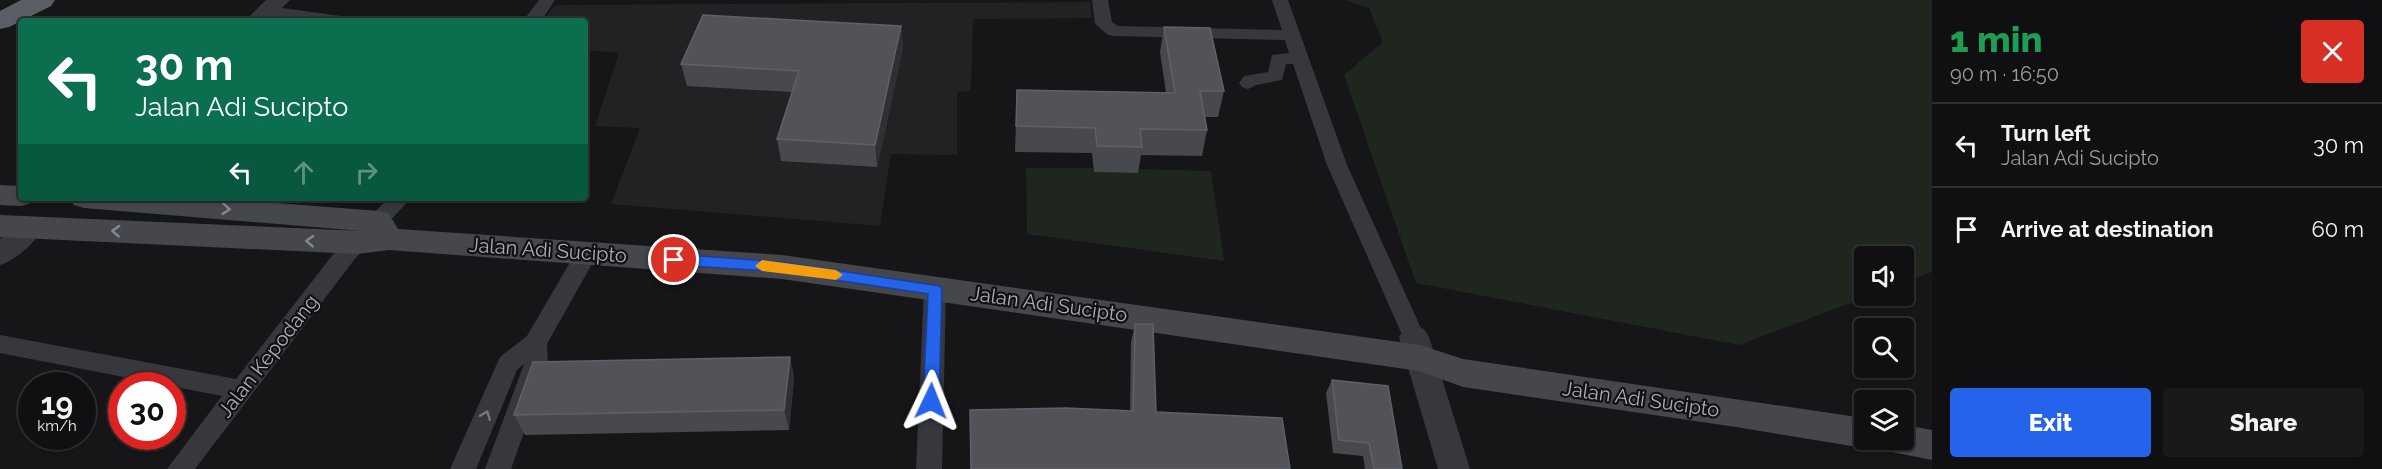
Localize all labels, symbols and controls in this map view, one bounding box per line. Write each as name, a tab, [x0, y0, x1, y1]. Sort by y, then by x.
text: 1 min	[1950, 18, 2042, 60]
button: close	[2301, 20, 2364, 83]
text: 30 m	[135, 41, 233, 90]
icon: left	[36, 42, 114, 120]
text: 90 m · 16:50	[1950, 62, 2059, 86]
text: Jalan Adi Sucipto	[135, 91, 348, 122]
text: Turn left	[2001, 120, 2091, 146]
icon: left	[1950, 129, 1983, 162]
text: 30 m	[2313, 132, 2364, 158]
text: Jalan Adi Sucipto	[2001, 146, 2159, 170]
icon: left	[224, 156, 257, 189]
icon: ahead	[287, 156, 320, 189]
icon: right	[350, 156, 383, 189]
one-way arrow	[221, 203, 230, 216]
icon: arrive	[1950, 213, 1983, 246]
text: Arrive at destination	[2001, 216, 2214, 242]
text: 60 m	[2311, 216, 2364, 242]
one-way arrow	[111, 225, 120, 238]
street label: Jalan Adi Sucipto	[468, 233, 628, 267]
one-way arrow	[306, 234, 315, 247]
pin	[648, 234, 699, 285]
icon: arrive	[657, 243, 690, 276]
map controls	[1854, 246, 1914, 450]
button: sound	[1854, 246, 1914, 306]
street label: Jalan Adi Sucipto	[969, 281, 1129, 327]
street label: Jalan Kepodang	[213, 290, 323, 422]
button: search	[1854, 318, 1914, 378]
position arrow	[899, 369, 963, 433]
speed limit sign: 30	[108, 372, 186, 450]
street label: Jalan Adi Sucipto	[1561, 376, 1721, 422]
text: 19	[41, 386, 73, 421]
button: Exit	[1950, 388, 2151, 457]
button: Share	[2163, 388, 2364, 457]
button: layers	[1854, 390, 1914, 450]
one-way arrow	[479, 410, 491, 421]
text: km/h	[37, 417, 77, 435]

